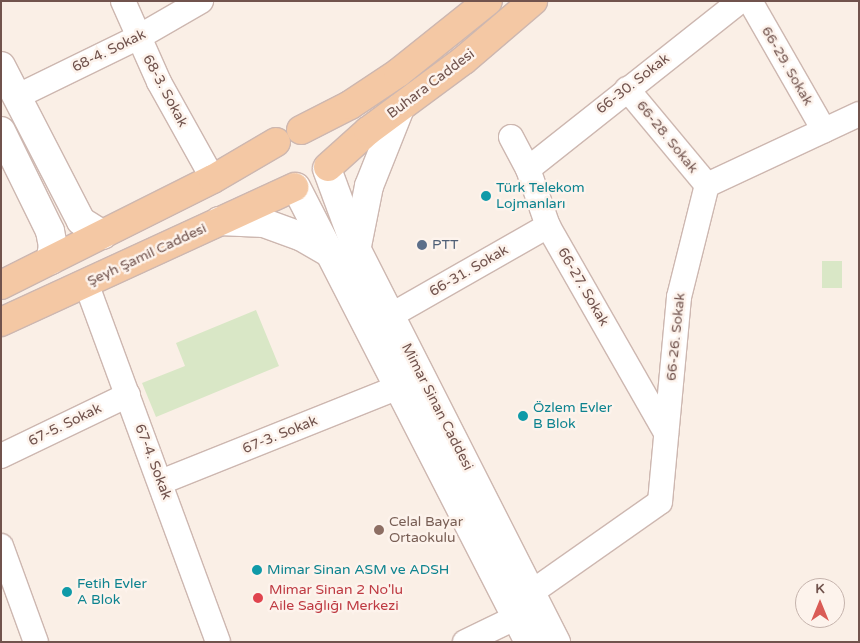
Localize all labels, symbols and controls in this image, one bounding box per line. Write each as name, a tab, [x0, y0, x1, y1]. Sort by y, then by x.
street label: 66-29. Sokak	[758, 24, 816, 108]
street label: 68-4. Sokak	[70, 26, 148, 76]
street label: Buhara Caddesi	[384, 46, 478, 122]
street label: 66-30. Sokak	[593, 50, 673, 118]
street label: 68-3. Sokak	[139, 52, 191, 130]
street label: 66-28. Sokak	[633, 97, 701, 177]
place label: Türk Telekom Lojmanları	[496, 180, 585, 212]
marker: Türk Telekom Lojmanları	[480, 190, 492, 202]
street label: Şeyh Şamil Caddesi	[85, 220, 209, 290]
place label: PTT	[432, 237, 458, 253]
marker: PTT	[416, 239, 428, 251]
street label: 66-31. Sokak	[427, 242, 511, 300]
street label: 66-27. Sokak	[554, 245, 612, 329]
street label: 66-26. Sokak	[663, 292, 689, 382]
street label: Mimar Sinan Caddesi	[398, 341, 476, 473]
street label: 67-5. Sokak	[26, 400, 104, 450]
place label: Özlem Evler B Blok	[533, 400, 612, 432]
marker: Özlem Evler B Blok	[517, 410, 529, 422]
street label: 67-3. Sokak	[240, 412, 320, 458]
street label: 67-4. Sokak	[131, 422, 175, 502]
place label: Celal Bayar Ortaokulu	[389, 514, 463, 546]
marker: Celal Bayar Ortaokulu	[373, 524, 385, 536]
place label: Mimar Sinan ASM ve ADSH	[267, 562, 449, 578]
marker: Mimar Sinan ASM ve ADSH	[251, 564, 263, 576]
place label: Fetih Evler A Blok	[77, 576, 147, 608]
north arrow	[795, 578, 845, 628]
text: K	[815, 580, 825, 597]
place label: Mimar Sinan 2 No'lu Aile Sağlığı Merkezi	[269, 582, 403, 614]
marker: Fetih Evler A Blok	[61, 586, 73, 598]
marker: Mimar Sinan 2 No'lu Aile Sağlığı Merkezi	[251, 591, 265, 605]

